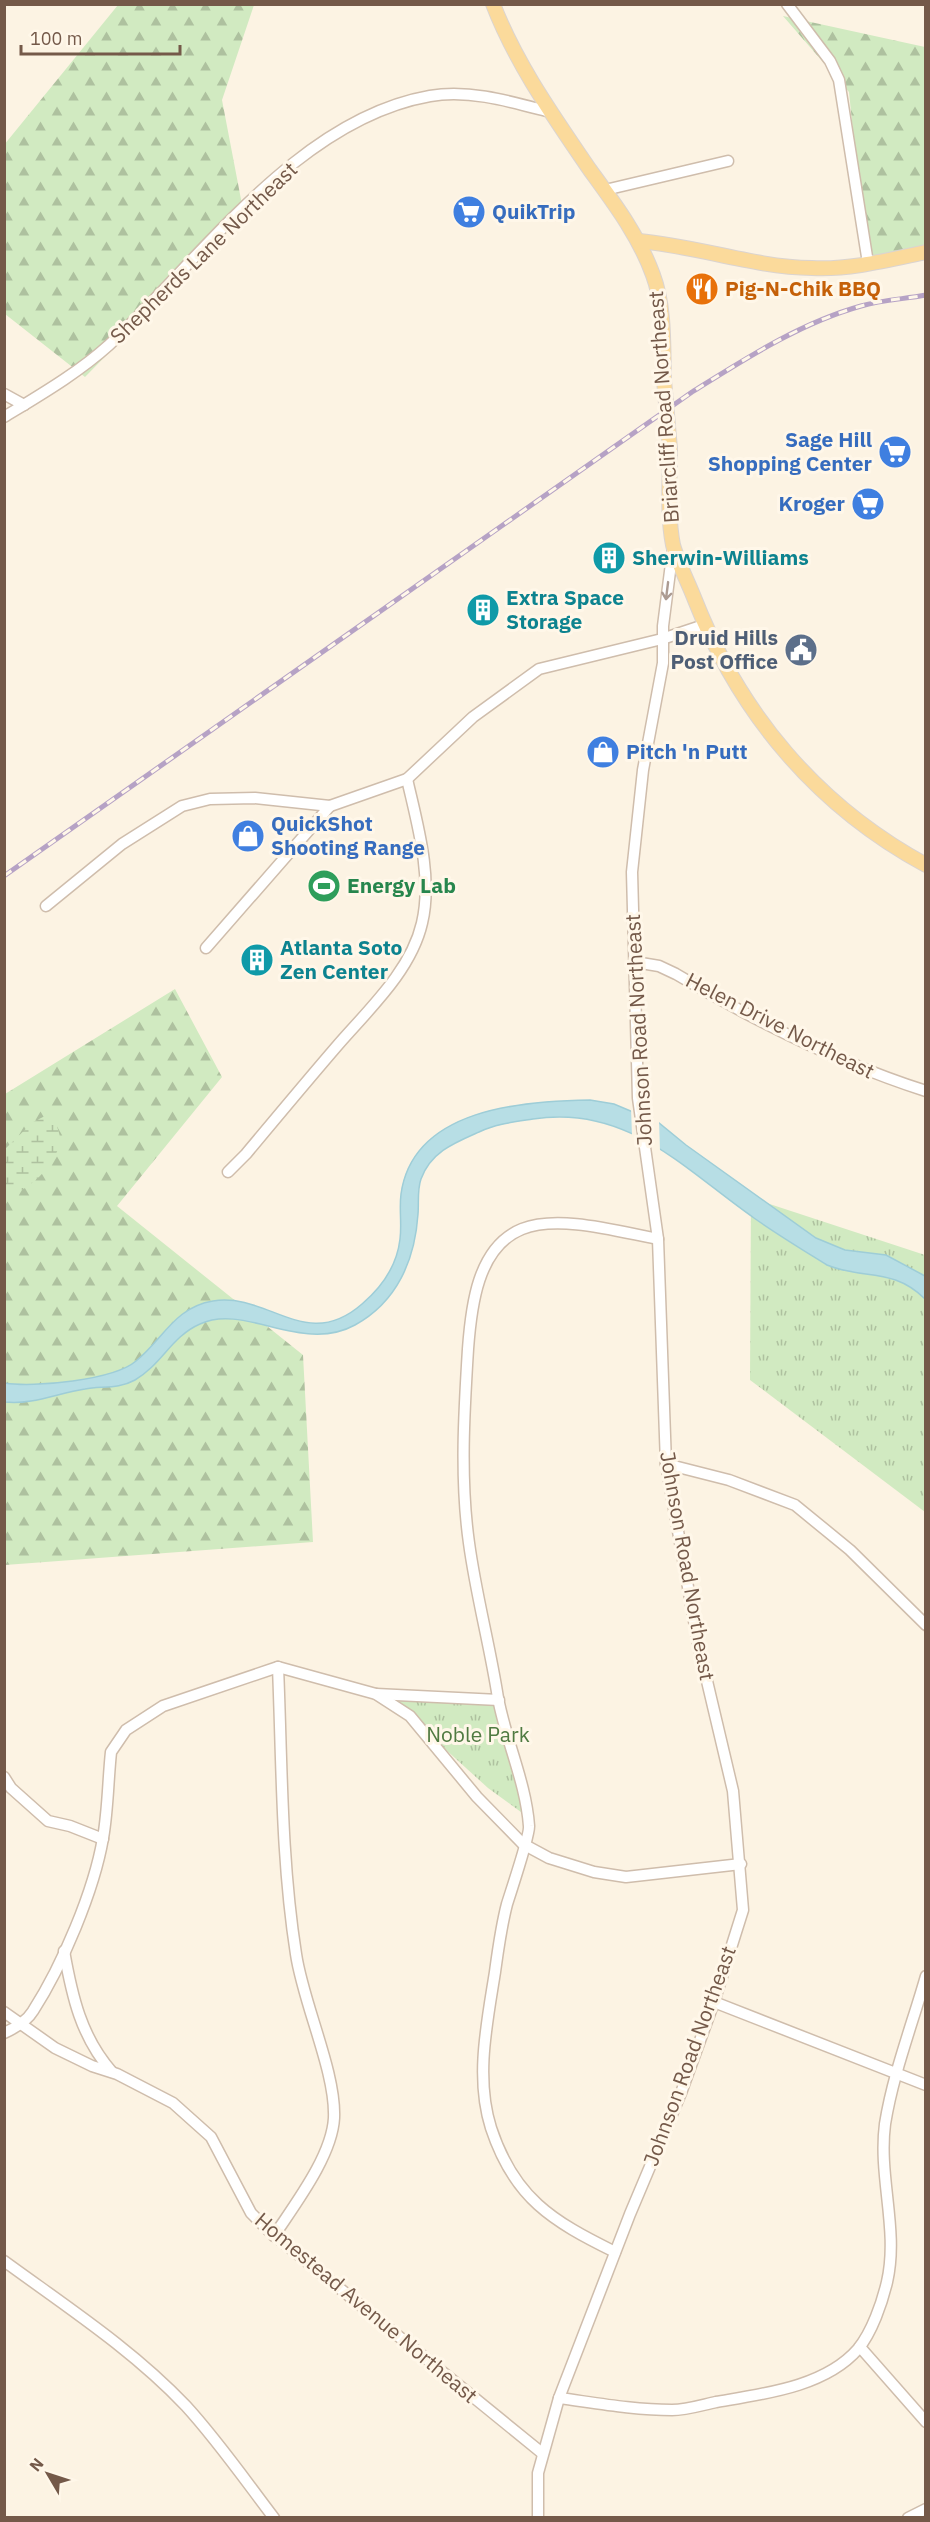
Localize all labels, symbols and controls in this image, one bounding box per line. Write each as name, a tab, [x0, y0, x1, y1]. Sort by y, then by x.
scale bar	[21, 18, 180, 56]
text: 100 m	[30, 27, 82, 50]
street label: Shepherds Lane Northeast	[104, 155, 303, 349]
supermarket icon: QuikTrip	[451, 194, 487, 230]
place label: QuikTrip	[492, 197, 576, 225]
restaurant icon: Pig-N-Chik BBQ	[684, 271, 720, 307]
place label: Pig-N-Chik BBQ	[725, 274, 881, 302]
street label: Briarcliff Road Northeast	[641, 290, 685, 524]
place label: Sage Hill Shopping Center	[708, 425, 873, 477]
supermarket icon: Sage Hill Shopping Center	[877, 434, 913, 470]
supermarket icon: Kroger	[850, 486, 886, 522]
place label: Kroger	[779, 489, 846, 517]
building icon: Sherwin-Williams	[591, 540, 627, 576]
place label: Sherwin-Williams	[632, 543, 809, 571]
one-way arrow	[662, 581, 673, 601]
place label: Extra Space Storage	[506, 583, 624, 635]
building icon: Extra Space Storage	[465, 592, 501, 628]
place label: Druid Hills Post Office	[671, 623, 778, 675]
public building icon: Druid Hills Post Office	[783, 632, 819, 668]
shop icon: Pitch 'n Putt	[585, 734, 621, 770]
place label: Pitch 'n Putt	[626, 737, 747, 765]
place label: QuickShot Shooting Range	[271, 809, 425, 861]
shop icon: QuickShot Shooting Range	[230, 818, 266, 854]
sports icon: Energy Lab	[306, 868, 342, 904]
place label: Energy Lab	[347, 871, 456, 899]
street label: Johnson Road Northeast	[618, 913, 658, 1147]
place label: Atlanta Soto Zen Center	[280, 933, 403, 985]
building icon: Atlanta Soto Zen Center	[239, 942, 275, 978]
street label: Helen Drive Northeast	[681, 965, 880, 1085]
street label: Johnson Road Northeast	[654, 1449, 722, 1683]
park label: Noble Park	[426, 1720, 530, 1748]
street label: Johnson Road Northeast	[636, 1942, 742, 2170]
street label: Homestead Avenue Northeast	[249, 2206, 484, 2409]
north arrow	[18, 2444, 78, 2504]
text: N	[25, 2454, 48, 2475]

